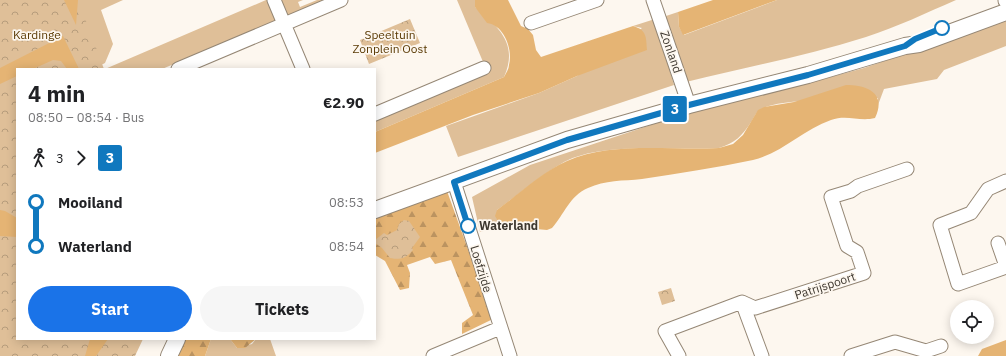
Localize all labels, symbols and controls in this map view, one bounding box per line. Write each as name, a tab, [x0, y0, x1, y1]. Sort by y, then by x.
unlabelled marker	[934, 20, 950, 36]
park label: Kardinge	[13, 27, 61, 42]
park label: Speeltuin Zonplein Oost	[352, 27, 428, 56]
street label: Zonland	[657, 29, 686, 75]
text: 4 min	[28, 79, 85, 108]
text: €2.90	[323, 93, 364, 112]
line badge: 3	[662, 96, 688, 122]
text: 3	[671, 100, 679, 118]
text: 08:50 – 08:54 · Bus	[28, 109, 144, 126]
icon: walk	[28, 147, 50, 169]
icon: forward	[70, 147, 92, 169]
text: 3	[106, 149, 114, 167]
text: 3	[56, 150, 64, 167]
text: Mooiland	[58, 193, 123, 212]
text: 08:53	[329, 194, 364, 211]
marker: Waterland	[460, 218, 476, 234]
place label: Waterland	[479, 218, 538, 233]
text: Waterland	[58, 237, 132, 256]
text: 08:54	[329, 238, 364, 255]
street label: Loefzijde	[467, 244, 496, 294]
street label: Patrijspoort	[793, 269, 857, 302]
button: Start	[28, 286, 192, 332]
button: Tickets	[200, 286, 364, 332]
map controls	[950, 300, 994, 344]
button: locate	[950, 300, 994, 344]

